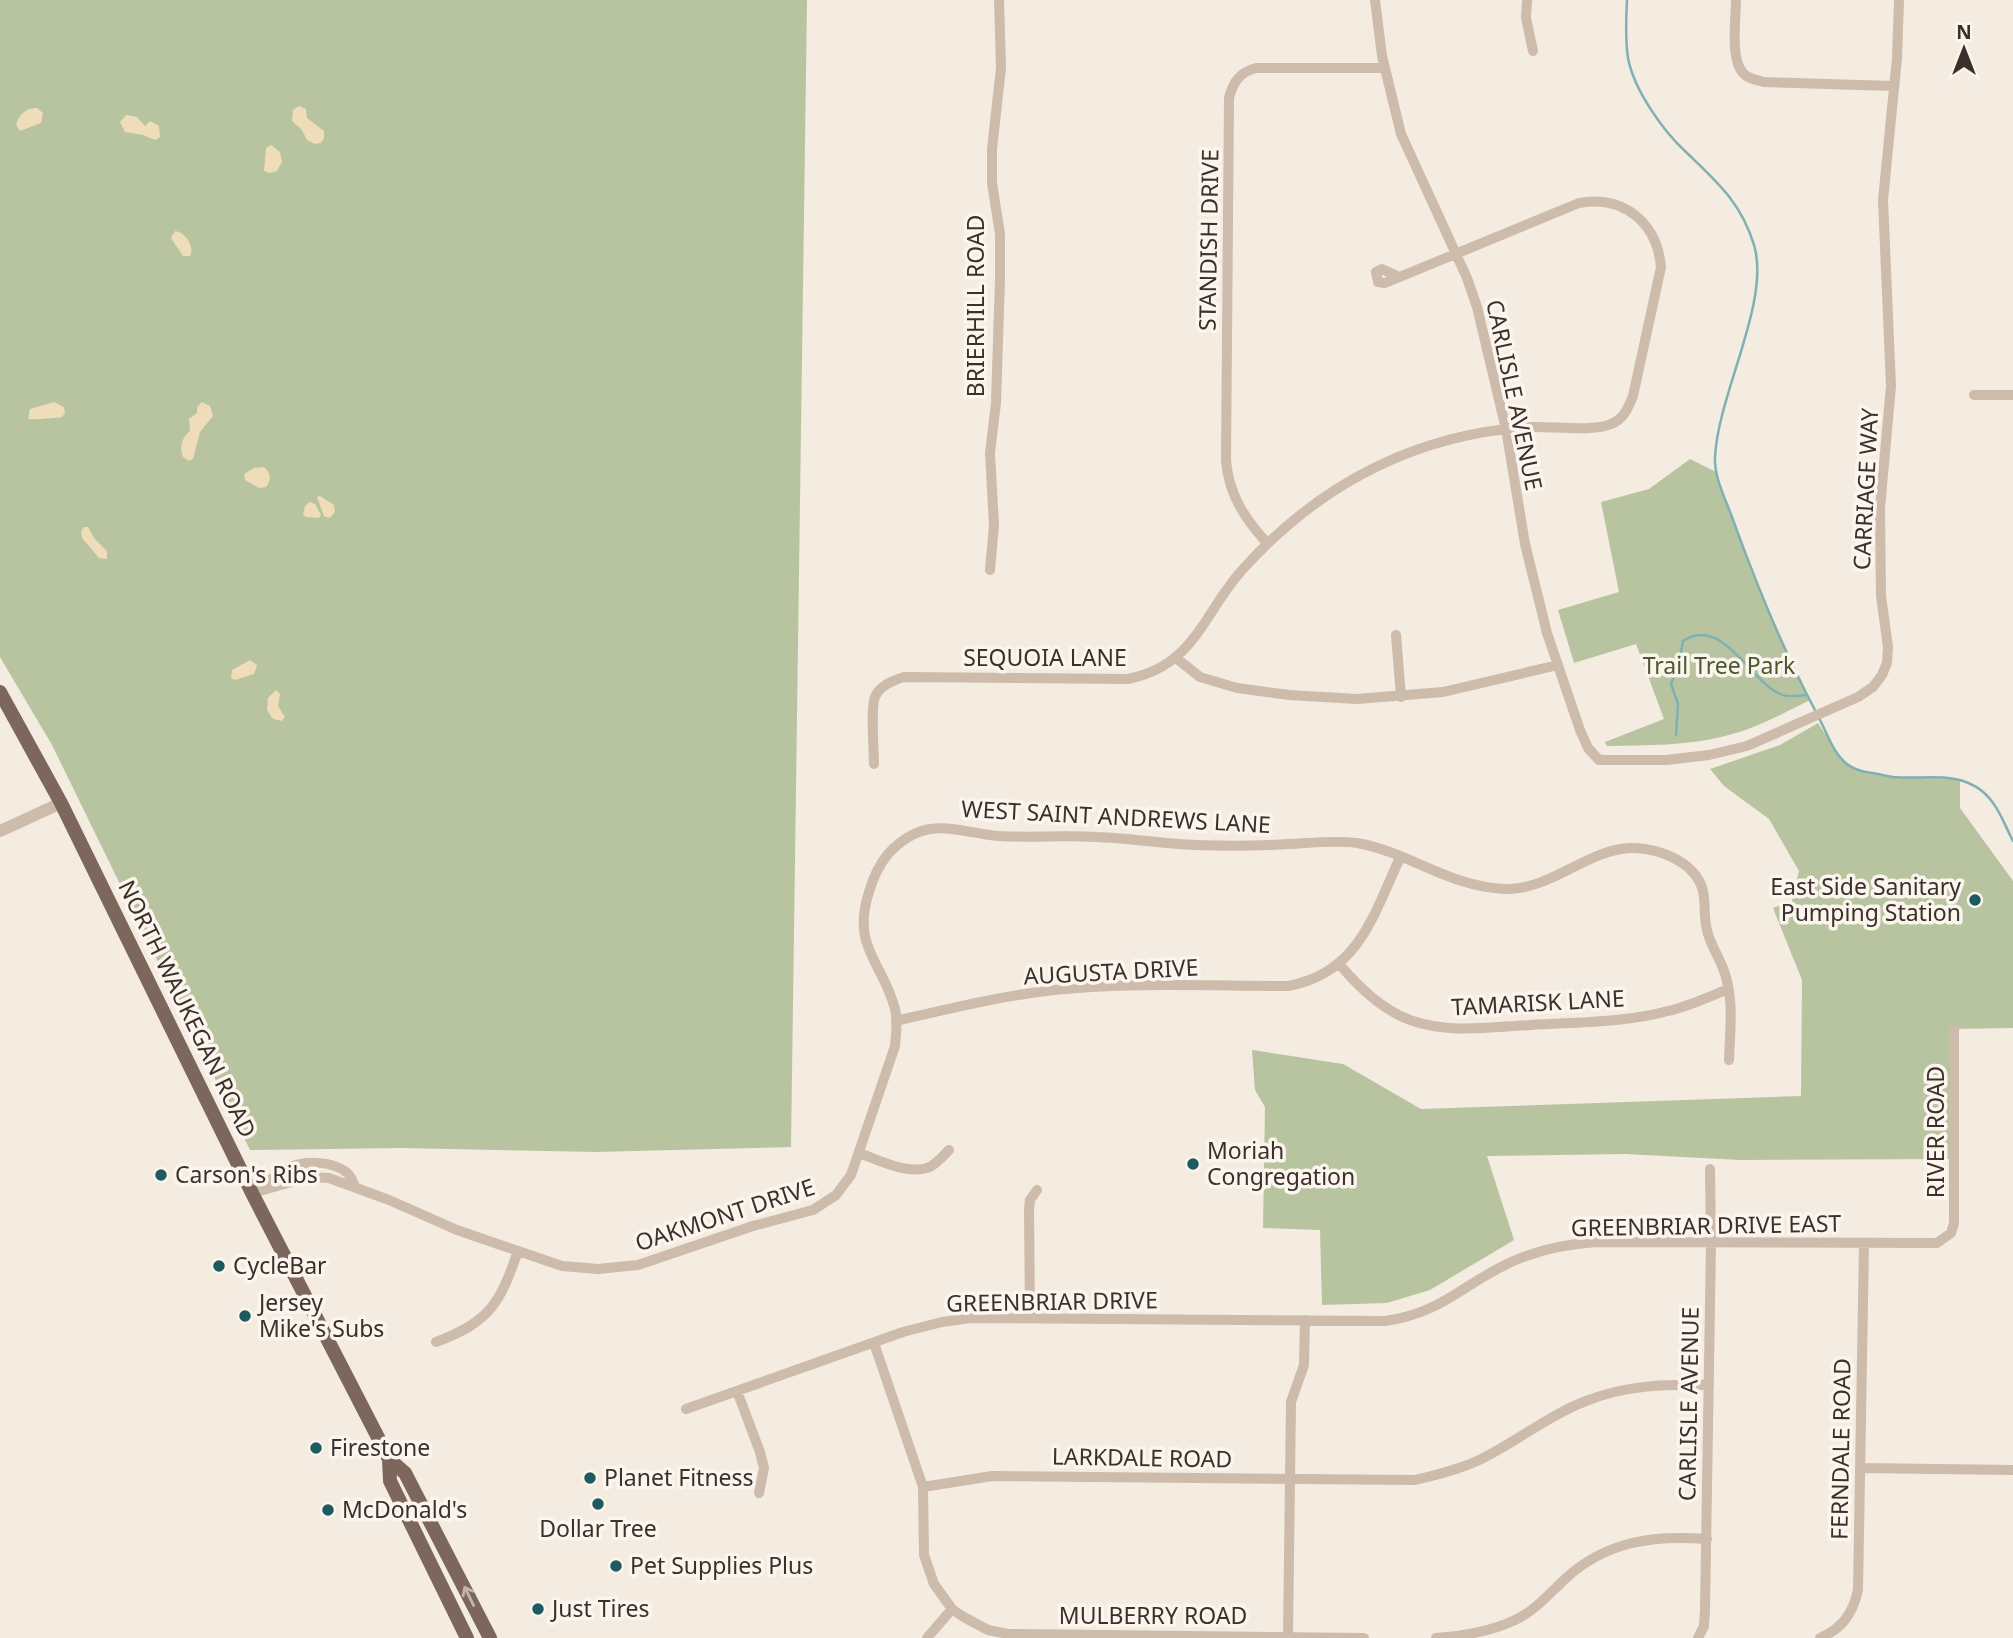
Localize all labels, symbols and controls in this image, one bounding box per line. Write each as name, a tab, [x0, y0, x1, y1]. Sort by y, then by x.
north arrow	[1929, 14, 1999, 84]
text: N	[1956, 19, 1972, 45]
street label: STANDISH DRIVE	[1190, 149, 1226, 331]
street label: BRIERHILL ROAD	[959, 215, 991, 397]
street label: CARLISLE AVENUE	[1479, 296, 1551, 493]
street label: CARRIAGE WAY	[1845, 406, 1885, 571]
street label: SEQUOIA LANE	[963, 641, 1127, 673]
park label: Trail Tree Park	[1643, 649, 1796, 681]
street label: WEST SAINT ANDREWS LANE	[960, 792, 1272, 840]
place label: East Side Sanitary Pumping Station	[1770, 870, 1961, 928]
street label: NORTH WAUKEGAN ROAD	[112, 874, 264, 1143]
marker: East Side Sanitary Pumping Station	[1967, 892, 1983, 908]
street label: AUGUSTA DRIVE	[1023, 950, 1199, 992]
street label: TAMARISK LANE	[1451, 981, 1625, 1023]
street label: RIVER ROAD	[1919, 1066, 1951, 1198]
place label: Moriah Congregation	[1207, 1134, 1355, 1192]
marker: Moriah Congregation	[1185, 1156, 1201, 1172]
place label: Carson's Ribs	[175, 1158, 318, 1190]
marker: Carson's Ribs	[153, 1167, 169, 1183]
street label: OAKMONT DRIVE	[631, 1170, 819, 1258]
street label: GREENBRIAR DRIVE EAST	[1570, 1207, 1842, 1243]
place label: CycleBar	[233, 1249, 327, 1281]
marker: CycleBar	[211, 1258, 227, 1274]
street label: GREENBRIAR DRIVE	[946, 1283, 1158, 1319]
place label: Jersey Mike's Subs	[257, 1286, 384, 1344]
street label: CARLISLE AVENUE	[1670, 1307, 1706, 1501]
marker: Jersey Mike's Subs	[237, 1308, 253, 1324]
street label: FERNDALE ROAD	[1822, 1358, 1858, 1540]
place label: Firestone	[330, 1431, 430, 1463]
street label: LARKDALE ROAD	[1052, 1439, 1233, 1475]
marker: Firestone	[308, 1440, 324, 1456]
place label: Planet Fitness	[604, 1461, 754, 1493]
marker: Planet Fitness	[582, 1470, 598, 1486]
place label: McDonald's	[342, 1493, 467, 1525]
marker: Dollar Tree	[590, 1496, 606, 1512]
marker: McDonald's	[320, 1502, 336, 1518]
place label: Dollar Tree	[539, 1512, 657, 1544]
place label: Pet Supplies Plus	[630, 1549, 813, 1581]
marker: Pet Supplies Plus	[608, 1558, 624, 1574]
one-way arrow	[462, 1586, 476, 1607]
place label: Just Tires	[550, 1592, 650, 1624]
street label: MULBERRY ROAD	[1059, 1599, 1247, 1631]
marker: Just Tires	[530, 1601, 546, 1617]

